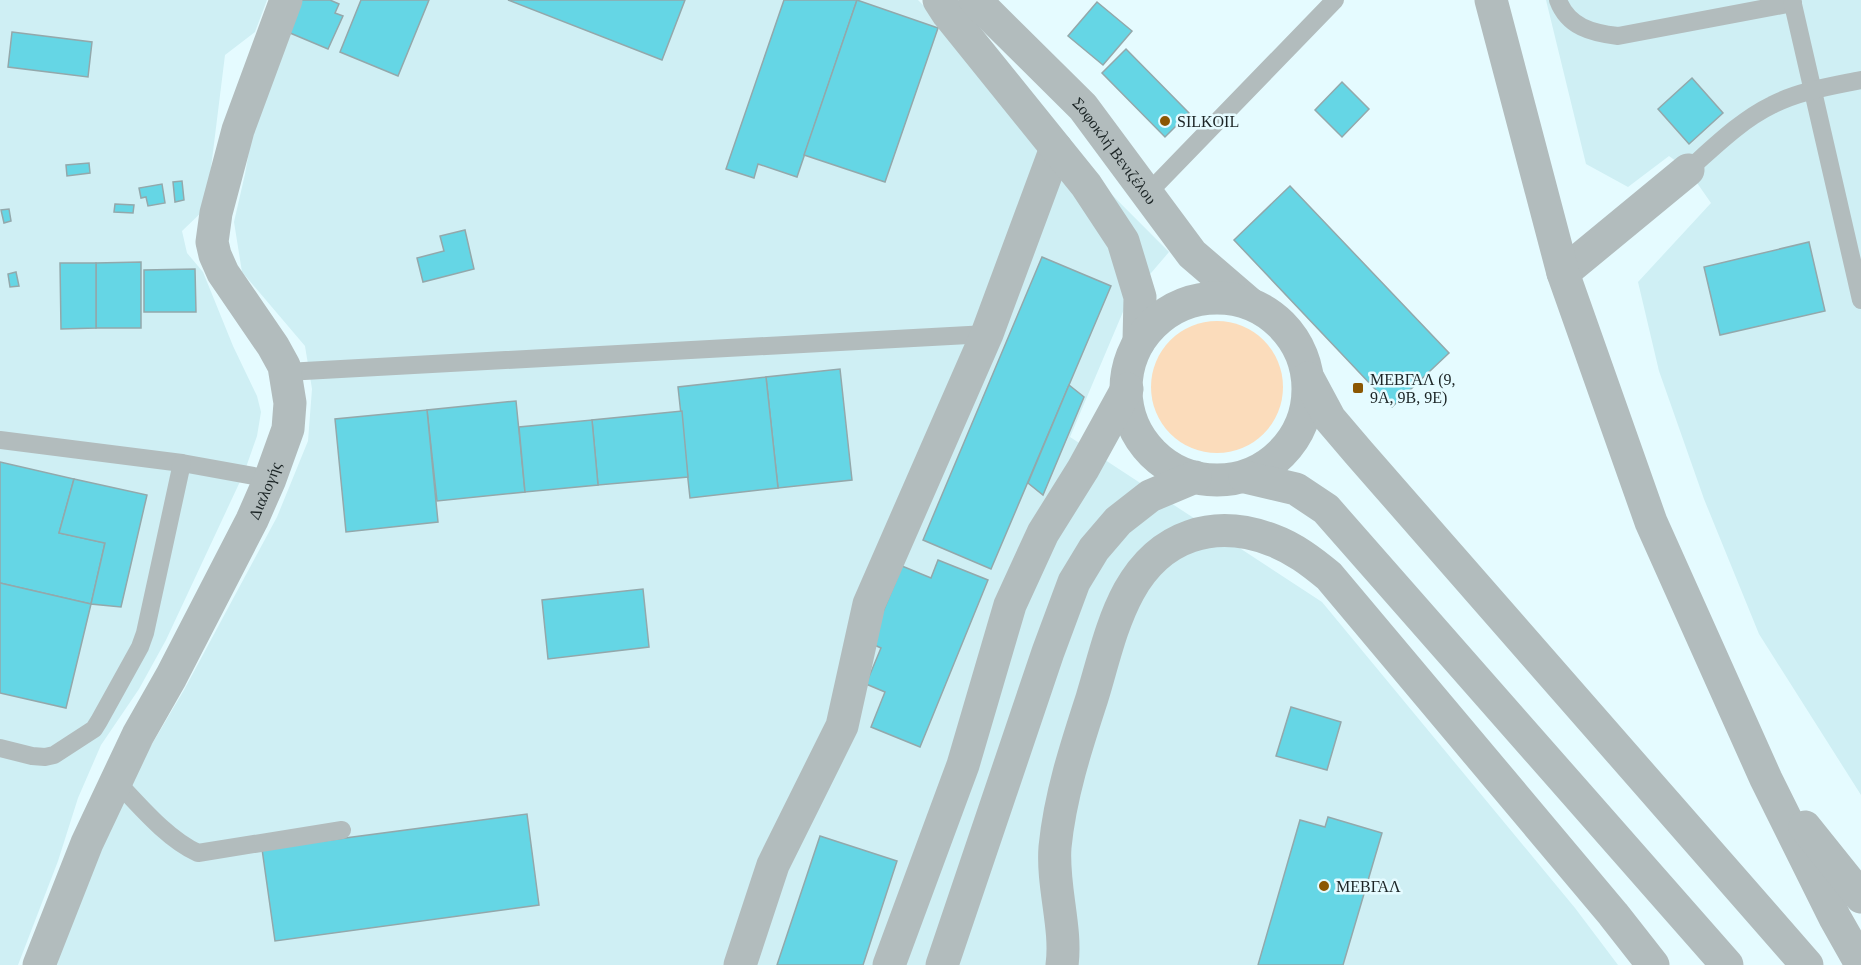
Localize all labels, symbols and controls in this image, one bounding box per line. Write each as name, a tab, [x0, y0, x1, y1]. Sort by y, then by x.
street label: Σοφοκλή Βενιζέλου	[1069, 94, 1160, 207]
place label: SILKOIL	[1177, 113, 1239, 130]
marker: SILKOIL	[1158, 114, 1172, 128]
place label: ΜΕΒΓΑΛ (9, 9Α, 9Β, 9Ε)	[1370, 371, 1456, 407]
marker: ΜΕΒΓΑΛ (9, 9Α, 9Β, 9Ε)	[1351, 381, 1365, 395]
street label: Διαλογής	[245, 459, 285, 522]
place label: ΜΕΒΓΑΛ	[1336, 878, 1401, 895]
marker: ΜΕΒΓΑΛ	[1317, 879, 1331, 893]

